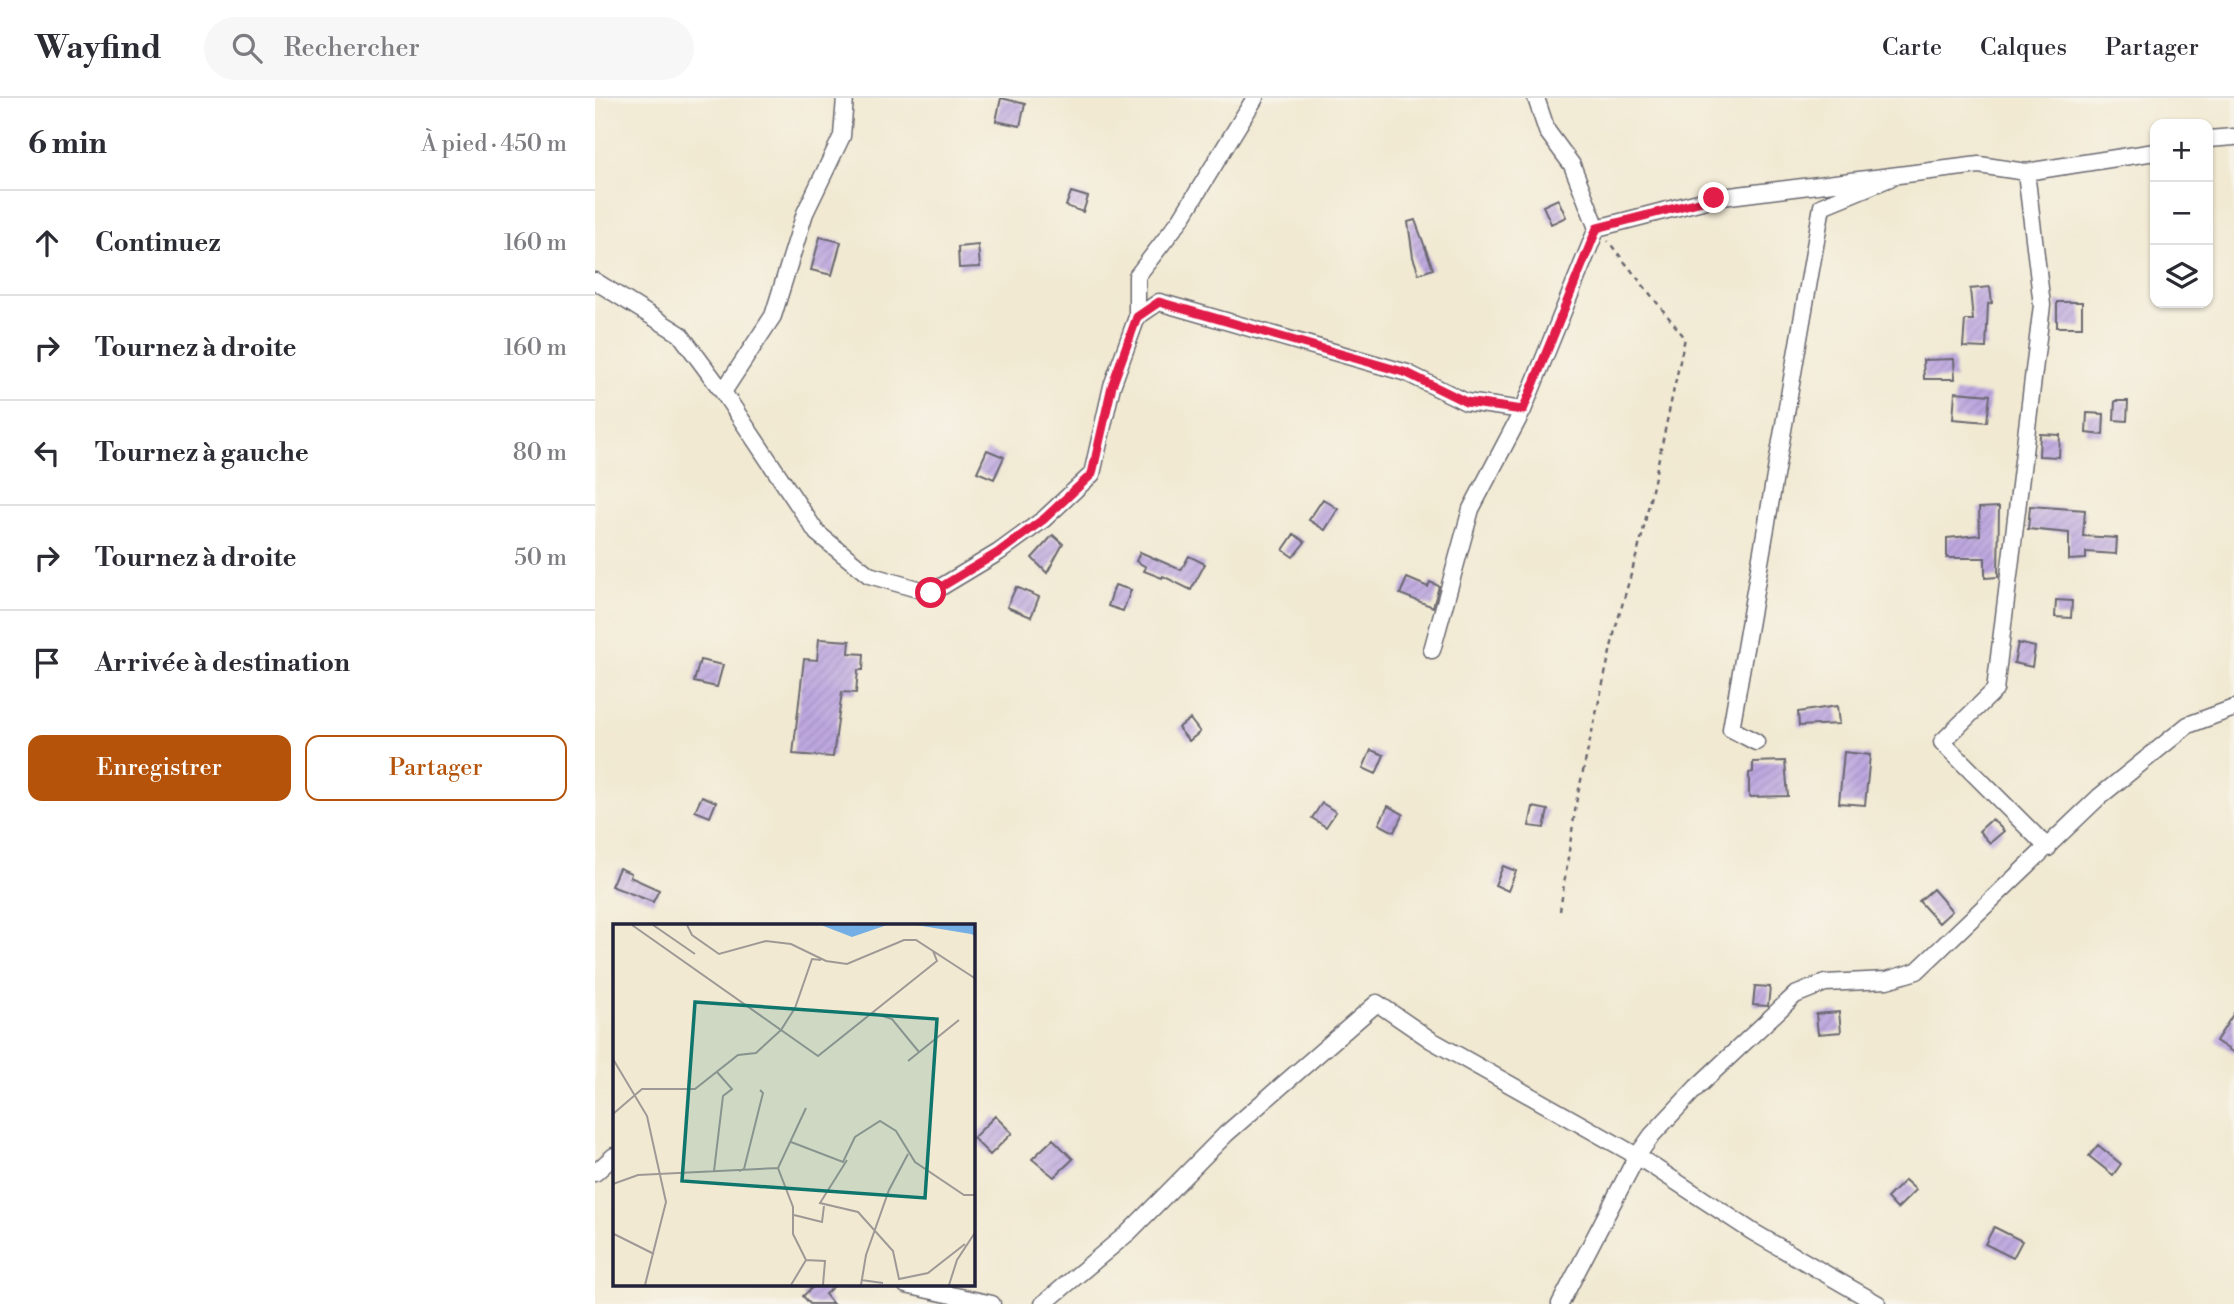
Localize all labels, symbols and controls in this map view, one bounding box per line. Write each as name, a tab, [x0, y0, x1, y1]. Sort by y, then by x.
search box	[204, 17, 694, 80]
text: Wayfind	[35, 28, 162, 69]
icon: search	[228, 29, 266, 67]
text: Rechercher	[284, 32, 420, 64]
text: Carte	[1882, 33, 1942, 63]
text: Calques	[1980, 33, 2067, 63]
text: Partager	[2105, 33, 2199, 63]
map controls	[2150, 119, 2213, 308]
button: +	[2150, 119, 2213, 182]
text: 6 min	[28, 125, 107, 163]
text: À pied · 450 m	[421, 130, 567, 158]
route end	[1698, 182, 1729, 213]
button: −	[2150, 182, 2213, 245]
icon: ahead	[28, 224, 66, 262]
text: Continuez	[95, 227, 221, 259]
text: 160 m	[504, 229, 567, 257]
button: layers	[2150, 245, 2213, 308]
icon: right	[28, 329, 66, 367]
text: Tournez à droite	[95, 332, 297, 364]
text: 160 m	[504, 334, 567, 362]
icon: left	[28, 434, 66, 472]
text: Tournez à gauche	[95, 437, 309, 469]
text: 80 m	[513, 439, 567, 467]
icon: right	[28, 539, 66, 577]
text: Tournez à droite	[95, 542, 297, 574]
text: 50 m	[514, 544, 567, 572]
route start	[915, 577, 946, 608]
icon: arrive	[28, 644, 66, 682]
text: Arrivée à destination	[95, 647, 350, 679]
button: Enregistrer	[28, 735, 291, 801]
button: Partager	[305, 735, 567, 801]
inset map	[613, 924, 975, 1286]

